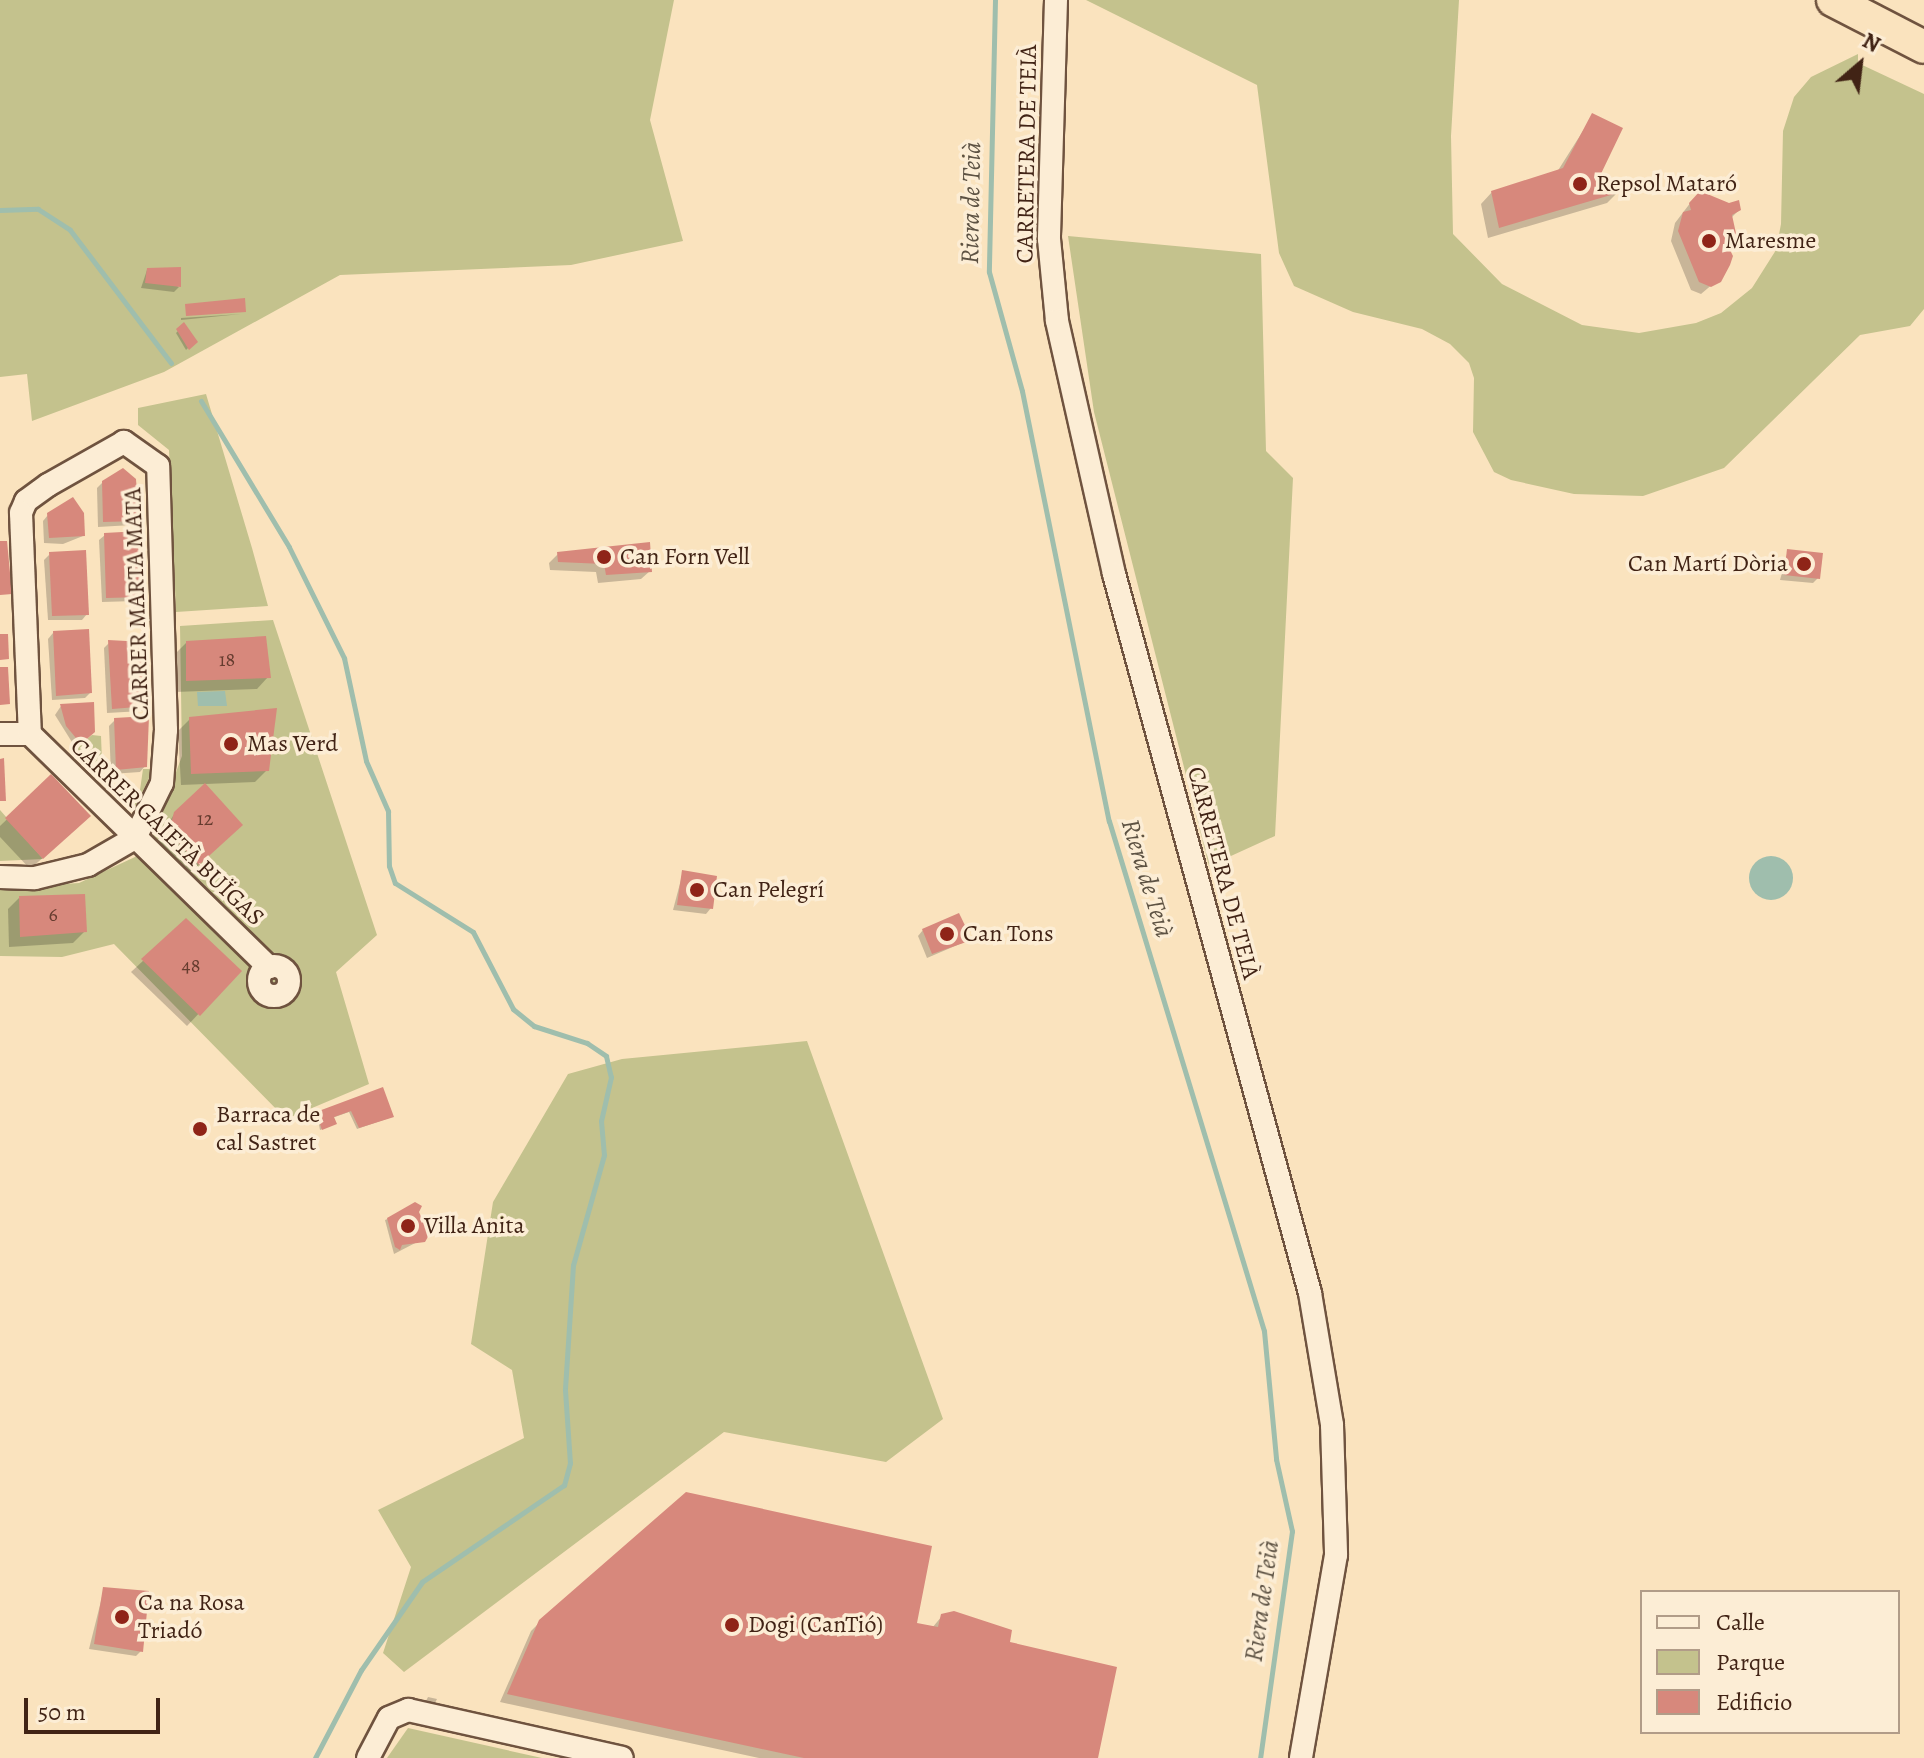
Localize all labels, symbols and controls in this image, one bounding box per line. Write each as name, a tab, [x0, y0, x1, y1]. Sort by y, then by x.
north arrow	[1820, 24, 1900, 104]
text: N	[1857, 26, 1885, 60]
street label: CARRETERA DE TEIÀ	[1011, 44, 1043, 264]
water label: Riera de Teià	[954, 142, 988, 264]
place label: Repsol Mataró	[1596, 170, 1737, 198]
marker: Repsol Mataró	[1571, 175, 1589, 193]
place label: Maresme	[1725, 227, 1816, 255]
marker: Maresme	[1700, 232, 1718, 250]
street label: CARRER MARTA MATA	[119, 487, 155, 721]
place label: Can Forn Vell	[620, 543, 750, 571]
marker: Can Forn Vell	[595, 548, 613, 566]
place label: Can Martí Dòria	[1628, 550, 1788, 578]
marker: Can Martí Dòria	[1795, 555, 1813, 573]
house number: 18	[219, 647, 235, 671]
place label: Mas Verd	[247, 730, 338, 758]
street label: CARRER GAIETÀ BUÏGAS	[64, 732, 270, 932]
marker: Mas Verd	[222, 735, 240, 753]
street label: CARRETERA DE TEIÀ	[1181, 764, 1265, 982]
house number: 12	[197, 806, 213, 830]
water label: Riera de Teià	[1114, 815, 1180, 941]
place label: Can Pelegrí	[713, 876, 824, 904]
marker: Can Pelegrí	[688, 881, 706, 899]
house number: 6	[48, 902, 58, 926]
place label: Can Tons	[963, 920, 1054, 948]
marker: Can Tons	[938, 925, 956, 943]
house number: 48	[182, 953, 200, 977]
place label: Barraca de cal Sastret	[216, 1101, 320, 1157]
marker: Barraca de cal Sastret	[191, 1120, 209, 1138]
place label: Villa Anita	[424, 1212, 525, 1240]
marker: Villa Anita	[399, 1217, 417, 1235]
water label: Riera de Teià	[1238, 1538, 1286, 1664]
place label: Ca na Rosa Triadó	[138, 1589, 245, 1645]
legend	[1640, 1590, 1900, 1734]
text: Calle	[1716, 1606, 1765, 1638]
marker: Ca na Rosa Triadó	[113, 1608, 131, 1626]
place label: Dogi (CanTió)	[748, 1611, 883, 1639]
marker: Dogi (CanTió)	[723, 1616, 741, 1634]
text: Parque	[1716, 1646, 1785, 1678]
scale bar	[28, 1682, 164, 1732]
text: Edificio	[1716, 1686, 1792, 1718]
text: 50 m	[38, 1696, 86, 1728]

